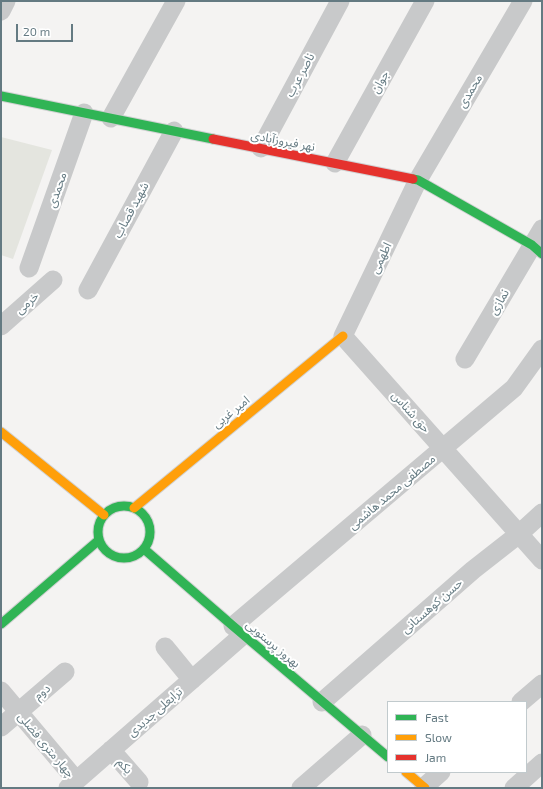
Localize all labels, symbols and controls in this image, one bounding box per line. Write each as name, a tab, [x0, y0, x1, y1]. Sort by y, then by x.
scale bar	[18, 16, 75, 42]
text: 20 m	[23, 24, 50, 38]
street label: ناصر عرب	[282, 51, 318, 99]
street label: جوان	[368, 68, 392, 96]
street label: محمدی	[455, 72, 485, 110]
street label: نهر فیروزآبادی	[250, 128, 316, 154]
street label: محمدی	[44, 170, 70, 210]
street label: شهید قصاب	[110, 180, 152, 240]
street label: اطهمی	[367, 240, 395, 276]
street label: نمازی	[486, 287, 512, 317]
street label: خرمی	[12, 289, 42, 317]
street label: حق شناس	[389, 388, 433, 436]
street label: امیر غربی	[210, 393, 252, 431]
street label: مصطفی محمد هاشمی	[346, 451, 438, 533]
street label: حسن کوهستانی	[398, 575, 466, 637]
street label: بهروز پرستویی	[243, 617, 303, 671]
street label: دوم	[31, 681, 53, 703]
street label: ترابعلی جدیدی	[125, 684, 185, 740]
legend	[387, 701, 527, 773]
street label: چهار متری فضلی	[15, 710, 77, 780]
text: Fast	[425, 710, 448, 724]
text: Slow	[425, 730, 452, 744]
text: Jam	[425, 750, 446, 764]
street label: یکم	[114, 755, 136, 777]

